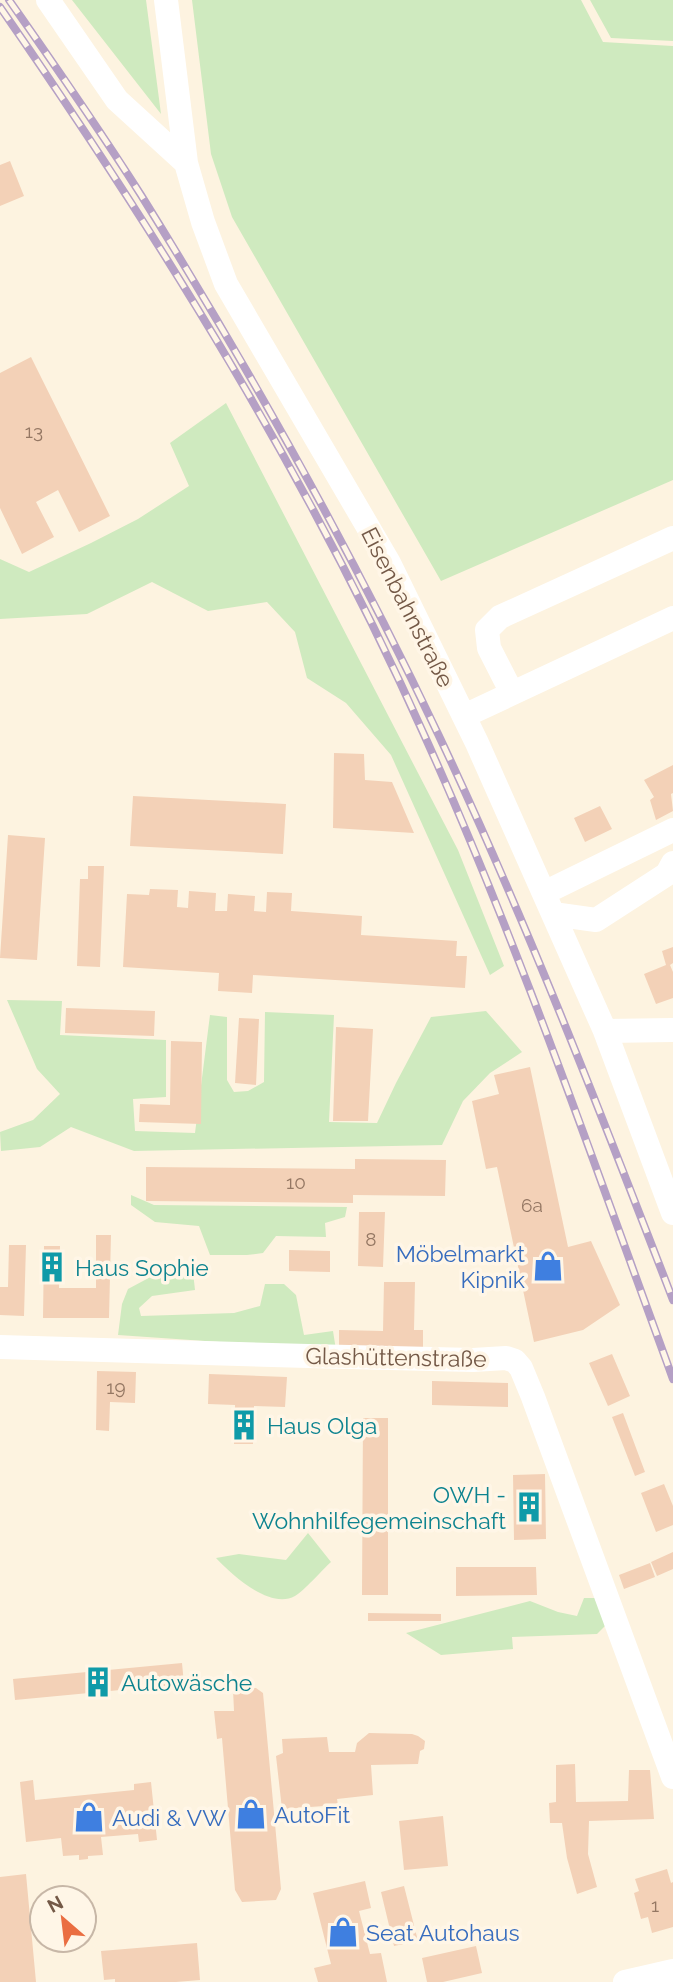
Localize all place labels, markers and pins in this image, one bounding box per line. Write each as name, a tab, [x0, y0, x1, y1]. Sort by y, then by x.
place label: Möbelmarkt Kipnik	[396, 1240, 525, 1293]
shop icon: Möbelmarkt Kipnik	[531, 1249, 565, 1283]
building icon: Haus Sophie	[35, 1250, 69, 1284]
place label: Haus Sophie	[75, 1254, 209, 1281]
building icon: Haus Olga	[227, 1408, 261, 1442]
place label: Haus Olga	[267, 1412, 377, 1439]
place label: OWH - Wohnhilfegemeinschaft	[252, 1481, 506, 1534]
building icon: OWH - Wohnhilfegemeinschaft	[512, 1490, 546, 1524]
building icon: Autowäsche	[81, 1665, 115, 1699]
place label: Autowäsche	[121, 1669, 252, 1696]
shop icon: AutoFit	[234, 1797, 268, 1831]
shop icon: Audi & VW	[72, 1800, 106, 1834]
place label: AutoFit	[274, 1801, 351, 1828]
place label: Audi & VW	[112, 1804, 226, 1831]
shop icon: Seat Autohaus	[326, 1915, 360, 1949]
place label: Seat Autohaus	[366, 1919, 520, 1946]

